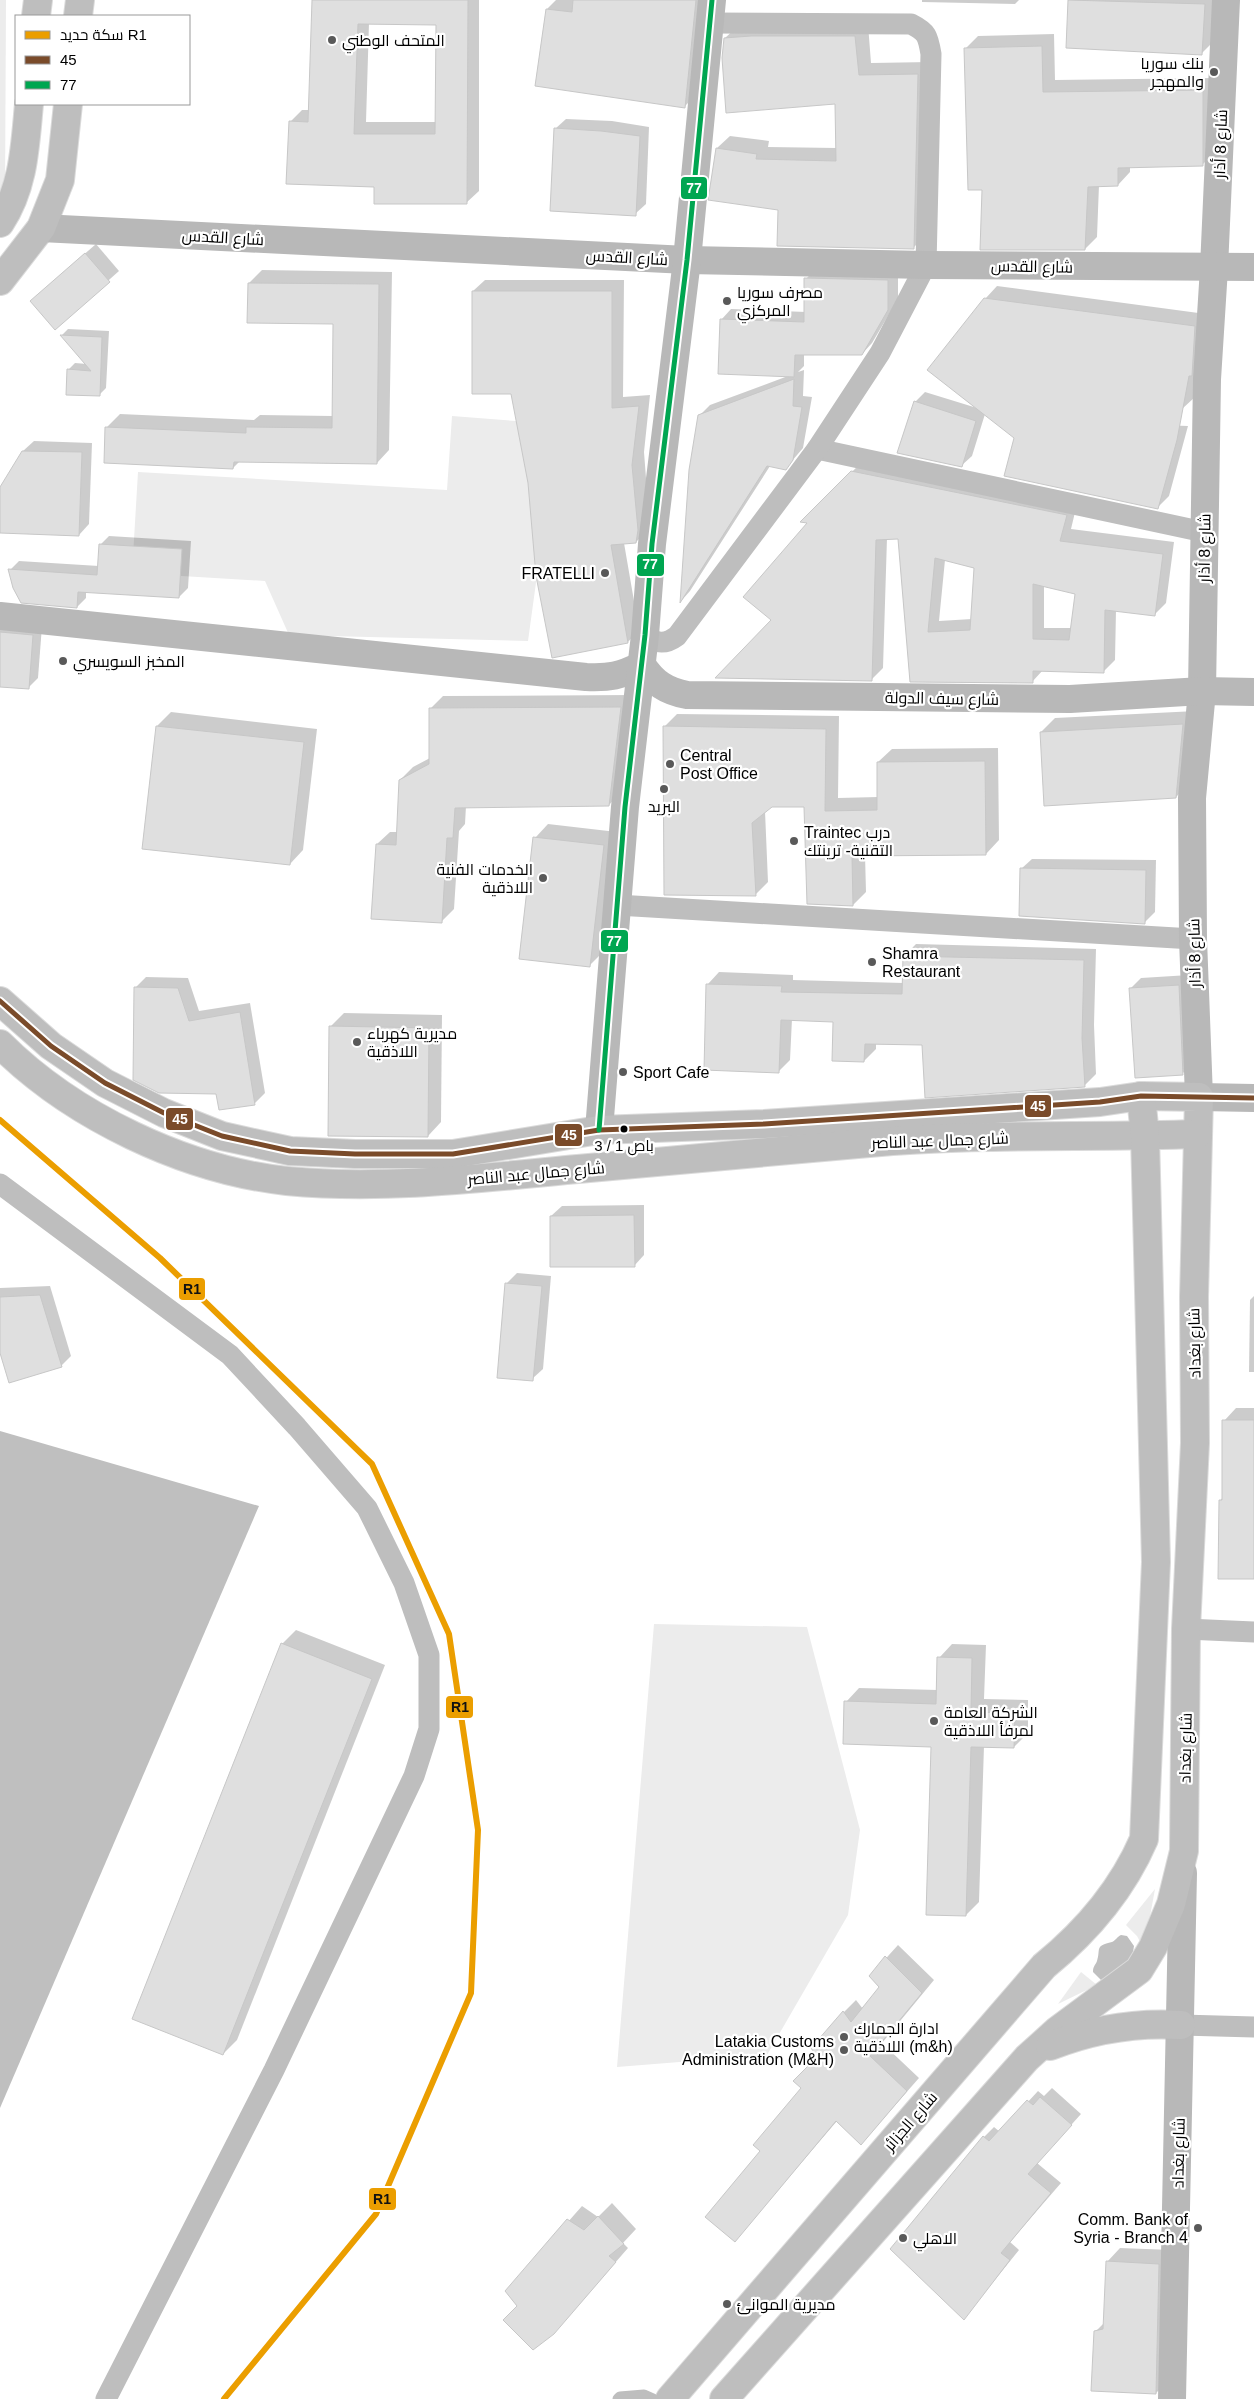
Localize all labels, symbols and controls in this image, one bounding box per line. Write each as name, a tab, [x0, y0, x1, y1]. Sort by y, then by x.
legend	[15, 15, 190, 105]
text: سكة حديد R1	[60, 26, 147, 43]
place label: المتحف الوطني	[342, 32, 445, 54]
marker: المتحف الوطني	[326, 34, 338, 46]
text: 45	[60, 51, 77, 68]
place label: بنك سوريا والمهجر	[1141, 55, 1204, 92]
marker: بنك سوريا والمهجر	[1208, 66, 1220, 78]
text: 77	[60, 76, 77, 93]
street label: شارع 8 أذار	[1210, 109, 1233, 180]
line badge: 77	[680, 176, 708, 200]
text: 77	[686, 180, 702, 196]
street label: شارع القدس	[181, 227, 265, 251]
street label: شارع القدس	[585, 247, 669, 271]
street label: شارع القدس	[991, 257, 1073, 279]
place label: مصرف سوريا المركزي	[737, 284, 823, 324]
marker: مصرف سوريا المركزي	[721, 295, 733, 307]
street label: شارع 8 أذار	[1194, 513, 1217, 584]
line badge: 77	[636, 553, 665, 577]
text: 77	[642, 556, 658, 572]
place label: FRATELLI	[522, 565, 595, 582]
marker: FRATELLI	[599, 567, 611, 579]
place label: المخبز السويسري	[73, 653, 185, 675]
marker: المخبز السويسري	[57, 655, 69, 667]
street label: شارع سيف الدولة	[885, 689, 999, 711]
place label: Central Post Office	[680, 747, 758, 782]
marker: Central Post Office	[664, 758, 676, 770]
marker: البريد	[658, 783, 670, 795]
place label: البريد	[648, 798, 680, 816]
place label: Traintec درب التقنية- ترينتك	[804, 824, 893, 860]
marker: Traintec درب التقنية- ترينتك	[788, 835, 800, 847]
place label: الخدمات الفنية اللاذقية	[436, 861, 533, 897]
marker: الخدمات الفنية اللاذقية	[537, 872, 549, 884]
street label: شارع 8 أذار	[1184, 918, 1207, 989]
line badge: 77	[600, 929, 629, 953]
text: 77	[606, 933, 622, 949]
place label: Shamra Restaurant	[882, 945, 961, 980]
marker: Shamra Restaurant	[866, 956, 878, 968]
place label: مديرية كهرباء اللاذقية	[367, 1025, 457, 1061]
marker: مديرية كهرباء اللاذقية	[351, 1036, 363, 1048]
place label: Sport Cafe	[633, 1064, 710, 1081]
marker: Sport Cafe	[617, 1066, 629, 1078]
line badge: 45	[1024, 1094, 1052, 1118]
text: 45	[1030, 1098, 1046, 1114]
line badge: 45	[165, 1107, 194, 1131]
text: 45	[172, 1111, 188, 1127]
line badge: 45	[554, 1123, 583, 1147]
marker: باص 1 / 3	[619, 1124, 629, 1134]
text: 45	[561, 1127, 577, 1143]
street label: شارع جمال عبد الناصر	[870, 1130, 1009, 1154]
place label: باص 1 / 3	[594, 1137, 654, 1156]
street label: شارع جمال عبد الناصر	[466, 1159, 606, 1191]
line badge: R1	[178, 1277, 206, 1301]
text: R1	[183, 1281, 201, 1297]
street label: شارع بغداد	[1185, 1308, 1207, 1378]
line badge: R1	[445, 1695, 474, 1719]
text: R1	[451, 1699, 469, 1715]
place label: الشركة العامة لمرفأ اللاذقية	[944, 1704, 1038, 1740]
street label: شارع بغداد	[1176, 1713, 1198, 1783]
marker: الشركة العامة لمرفأ اللاذقية	[928, 1715, 940, 1727]
place label: ادارة الجمارك اللاذقية (m&h)	[854, 2020, 953, 2056]
marker: ادارة الجمارك اللاذقية (m&h)	[838, 2031, 850, 2043]
place label: Latakia Customs Administration (M&H)	[682, 2033, 834, 2068]
marker: Latakia Customs Administration (M&H)	[838, 2044, 850, 2056]
street label: شارع الجزائر	[880, 2089, 943, 2157]
street label: شارع بغداد	[1169, 2118, 1191, 2188]
line badge: R1	[368, 2187, 397, 2211]
text: R1	[373, 2191, 391, 2207]
place label: Comm. Bank of Syria - Branch 4	[1073, 2211, 1189, 2246]
marker: Comm. Bank of Syria - Branch 4	[1192, 2222, 1204, 2234]
place label: الاهلي	[913, 2230, 957, 2252]
marker: الاهلي	[897, 2232, 909, 2244]
place label: مديرية الموانئ	[737, 2296, 836, 2315]
marker: مديرية الموانئ	[721, 2298, 733, 2310]

